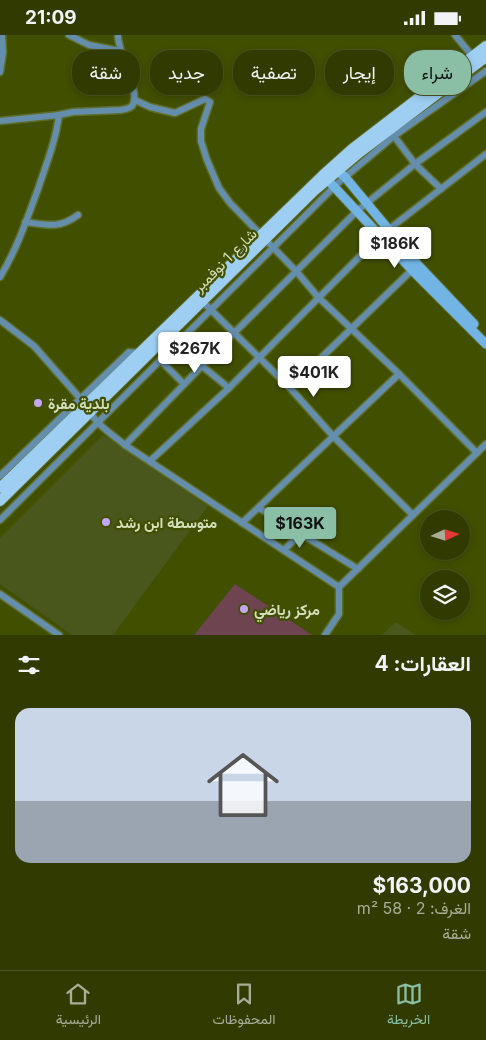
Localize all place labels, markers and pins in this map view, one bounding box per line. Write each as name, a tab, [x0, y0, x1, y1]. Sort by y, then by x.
pin: $186K	[360, 227, 430, 269]
pin: $267K	[160, 331, 230, 374]
pin: $401K	[279, 355, 349, 398]
place label: بلدية مقرة	[48, 394, 110, 413]
marker: بلدية مقرة	[32, 397, 44, 409]
pin: $163K	[265, 507, 335, 549]
place label: متوسطة ابن رشد	[116, 513, 217, 532]
marker: متوسطة ابن رشد	[100, 516, 112, 528]
place label: مركز رياضي	[254, 600, 320, 623]
marker: مركز رياضي	[238, 603, 250, 615]

